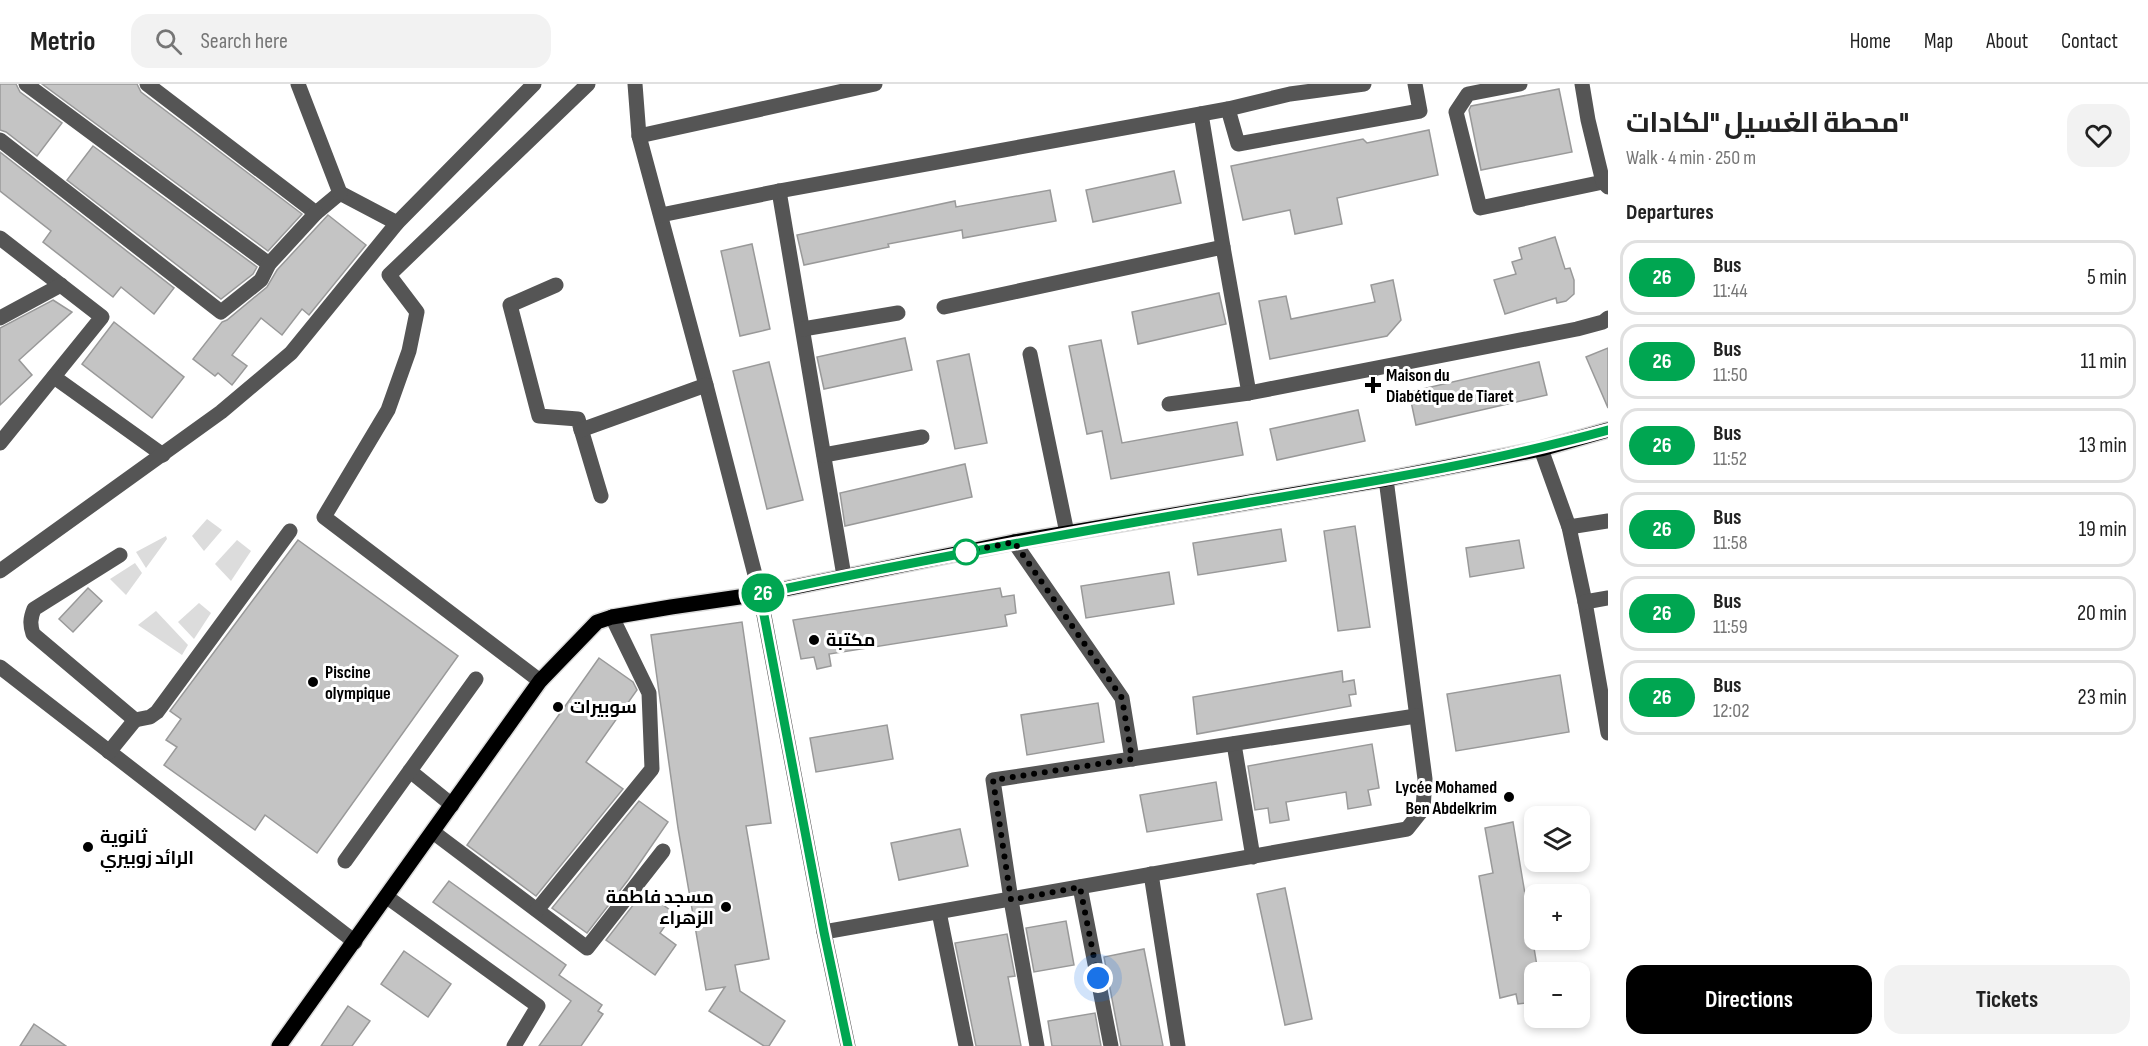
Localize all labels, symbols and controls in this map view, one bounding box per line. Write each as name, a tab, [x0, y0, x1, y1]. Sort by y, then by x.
search box	[131, 14, 551, 68]
text: Metrio	[30, 25, 95, 58]
icon: search	[152, 25, 185, 58]
text: Search here	[200, 28, 288, 55]
text: Home	[1850, 29, 1891, 54]
text: Map	[1924, 29, 1953, 54]
text: About	[1986, 29, 2028, 54]
text: Contact	[2061, 29, 2118, 54]
button: heart	[2067, 104, 2130, 167]
text: محطة الغسيل "لكادات"	[1626, 107, 1909, 140]
text: Walk · 4 min · 250 m	[1626, 146, 1756, 170]
text: Departures	[1626, 199, 1714, 226]
text: Bus	[1713, 252, 1742, 279]
text: 5 min	[2087, 264, 2127, 291]
text: 26	[1652, 265, 1672, 290]
text: 11:44	[1713, 279, 1748, 303]
text: Bus	[1713, 336, 1742, 363]
text: 11 min	[2080, 348, 2127, 375]
text: 26	[1652, 349, 1672, 374]
text: 11:50	[1713, 363, 1748, 387]
place label: Maison du Diabétique de Tiaret	[1386, 365, 1514, 407]
marker: Maison du Diabétique de Tiaret	[1364, 376, 1382, 394]
text: Bus	[1713, 420, 1742, 447]
text: 13 min	[2079, 432, 2127, 459]
text: 26	[1652, 433, 1672, 458]
text: 11:52	[1713, 447, 1747, 471]
text: Bus	[1713, 504, 1742, 531]
text: 19 min	[2078, 516, 2127, 543]
text: 26	[1652, 517, 1672, 542]
text: 11:58	[1713, 531, 1748, 555]
unlabelled marker	[953, 539, 979, 565]
line badge: 26	[736, 574, 790, 612]
text: 26	[753, 581, 773, 606]
text: Bus	[1713, 588, 1742, 615]
text: 20 min	[2077, 600, 2127, 627]
text: 26	[1652, 601, 1672, 626]
text: 11:59	[1713, 615, 1748, 639]
place label: مكتبة	[826, 630, 875, 651]
marker: مكتبة	[807, 633, 821, 647]
place label: Piscine olympique	[325, 662, 391, 704]
text: Bus	[1713, 672, 1742, 699]
marker: Piscine olympique	[306, 675, 320, 689]
text: 23 min	[2078, 684, 2127, 711]
text: 26	[1652, 685, 1672, 710]
place label: سوبيرات	[570, 697, 637, 718]
text: 12:02	[1713, 699, 1749, 723]
marker: سوبيرات	[551, 700, 565, 714]
place label: Lycée Mohamed Ben Abdelkrim	[1395, 777, 1497, 819]
marker: Lycée Mohamed Ben Abdelkrim	[1502, 790, 1516, 804]
map controls	[1524, 806, 1590, 1028]
button: layers	[1524, 806, 1590, 872]
place label: ثانوية الرائد زوبيري	[100, 827, 194, 872]
marker: ثانوية الرائد زوبيري	[81, 840, 95, 854]
button: +	[1524, 884, 1590, 950]
place label: مسجد فاطمة الزهراء	[606, 887, 714, 929]
marker: مسجد فاطمة الزهراء	[719, 900, 733, 914]
button: −	[1524, 962, 1590, 1028]
your location	[1083, 963, 1113, 993]
button: Directions	[1626, 965, 1872, 1034]
button: Tickets	[1884, 965, 2130, 1034]

